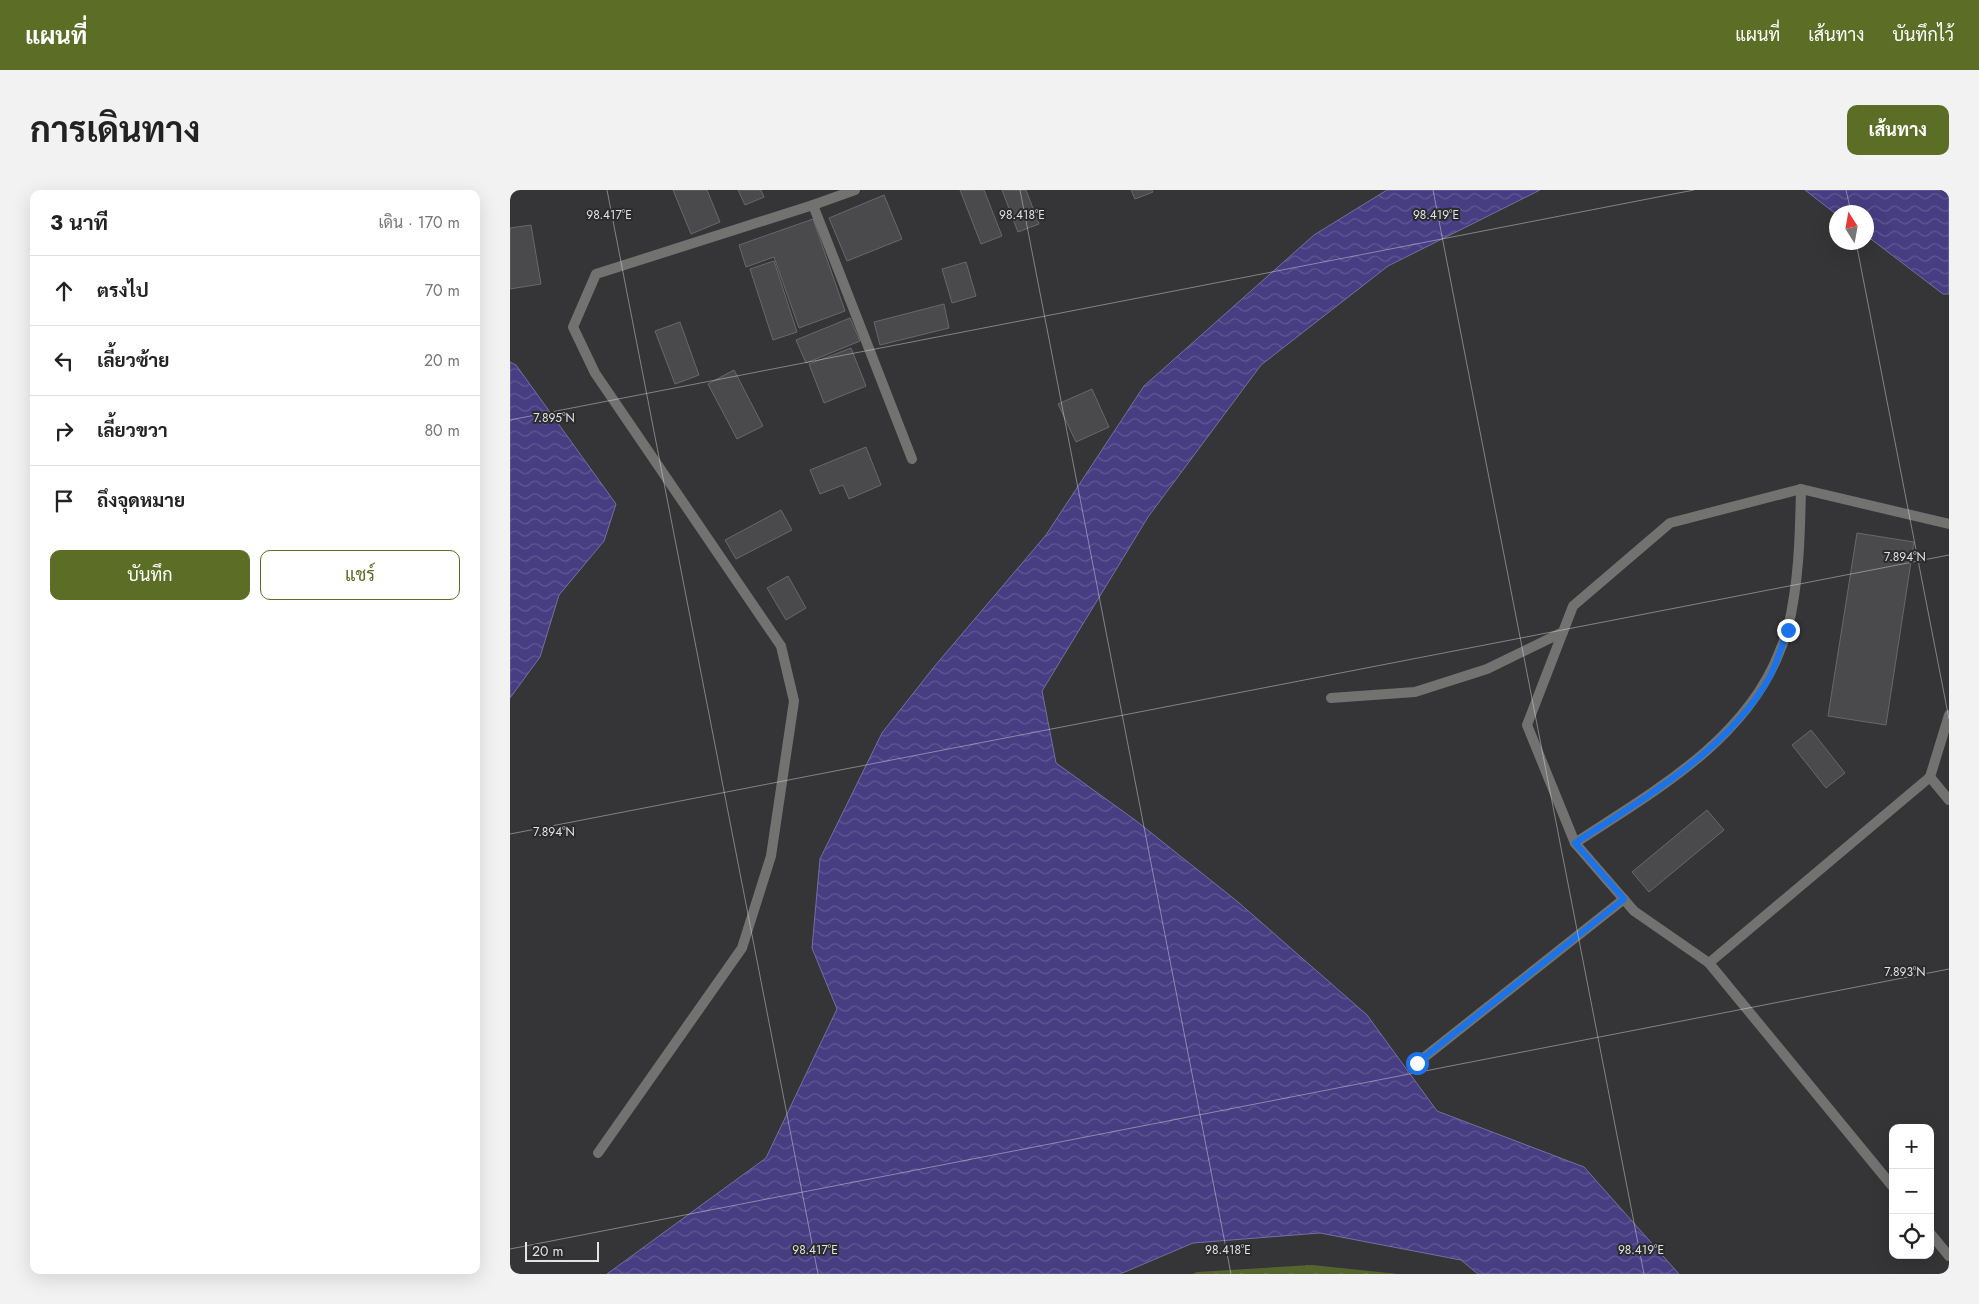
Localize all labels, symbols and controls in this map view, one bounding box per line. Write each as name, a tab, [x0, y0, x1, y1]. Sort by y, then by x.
text: แผนที่	[25, 18, 87, 53]
text: แผนที่	[1735, 22, 1780, 48]
text: เส้นทาง	[1808, 22, 1864, 48]
text: บันทึกไว้	[1892, 22, 1954, 48]
text: การเดินทาง	[30, 105, 200, 155]
button: เส้นทาง	[1847, 105, 1949, 155]
north arrow	[1829, 205, 1874, 250]
text: 98.417°E	[586, 206, 632, 224]
text: 98.418°E	[999, 206, 1045, 224]
text: 98.419°E	[1413, 206, 1459, 224]
text: 3 นาที	[50, 208, 108, 238]
text: เดิน · 170 m	[378, 211, 460, 234]
icon: ahead	[50, 277, 78, 305]
text: ตรงไป	[97, 277, 149, 304]
text: 70 m	[425, 279, 460, 302]
icon: left	[50, 347, 78, 375]
text: เลี้ยวซ้าย	[97, 347, 169, 374]
text: 20 m	[424, 349, 460, 372]
text: 7.895°N	[533, 409, 575, 427]
icon: right	[50, 417, 78, 445]
text: เลี้ยวขวา	[97, 417, 168, 444]
text: 80 m	[424, 419, 460, 442]
icon: arrive	[50, 487, 78, 515]
text: ถึงจุดหมาย	[97, 487, 185, 514]
text: 7.894°N	[1884, 548, 1926, 566]
button: บันทึก	[50, 550, 250, 600]
button: แชร์	[260, 550, 460, 600]
route end	[1777, 619, 1800, 642]
text: 7.894°N	[533, 823, 575, 841]
text: 7.893°N	[1884, 963, 1926, 981]
route start	[1406, 1052, 1429, 1075]
map controls	[1889, 1124, 1934, 1259]
button: +	[1889, 1124, 1934, 1169]
button: −	[1889, 1169, 1934, 1214]
button: locate	[1889, 1214, 1934, 1259]
scale bar	[525, 1239, 599, 1262]
text: 20 m	[532, 1241, 564, 1261]
text: 98.417°E	[792, 1241, 838, 1259]
text: 98.418°E	[1205, 1241, 1251, 1259]
text: 98.419°E	[1618, 1241, 1664, 1259]

